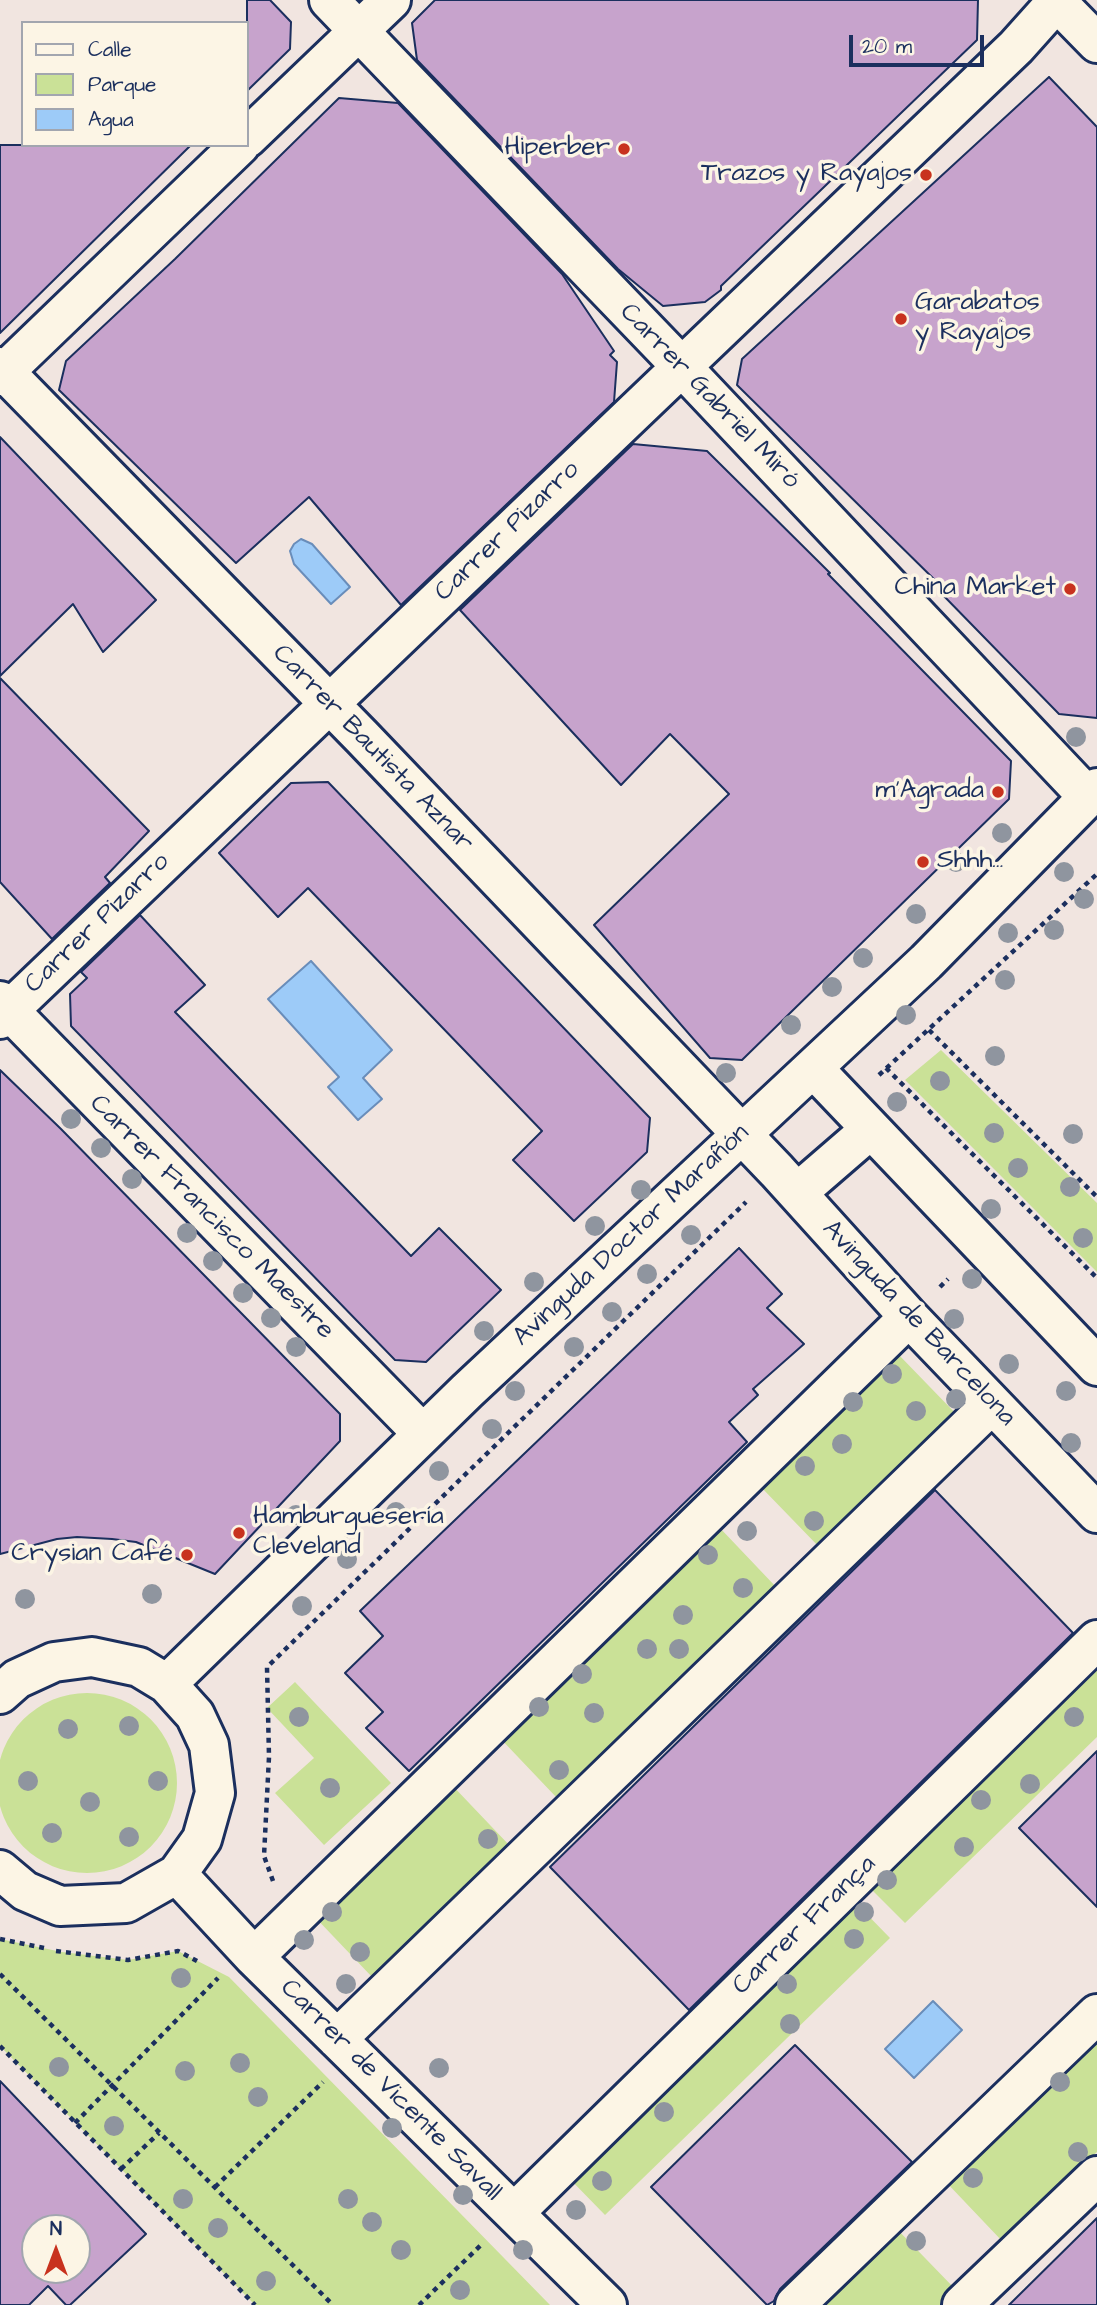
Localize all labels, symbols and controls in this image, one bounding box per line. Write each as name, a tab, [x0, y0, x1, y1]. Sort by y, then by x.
legend	[21, 21, 248, 147]
scale bar	[852, 21, 987, 65]
text: 20 m	[862, 32, 912, 61]
text: Calle	[88, 35, 132, 64]
text: Parque	[88, 70, 156, 99]
text: Agua	[88, 105, 134, 134]
place label: Hiperber	[504, 133, 610, 165]
marker: Hiperber	[616, 141, 632, 157]
place label: Trazos y Rayajos	[701, 159, 912, 191]
marker: Trazos y Rayajos	[918, 167, 934, 183]
place label: Garabatos y Rayajos	[915, 288, 1040, 350]
street label: Carrer Gabriel Miró	[612, 298, 806, 496]
marker: Garabatos y Rayajos	[893, 311, 909, 327]
street label: Carrer Pizarro	[429, 455, 587, 609]
place label: China Market	[895, 573, 1056, 605]
marker: China Market	[1062, 581, 1078, 597]
street label: Carrer Bautista Aznar	[265, 639, 479, 859]
place label: m'Agrada	[875, 776, 984, 808]
marker: m'Agrada	[990, 784, 1006, 800]
place label: Shhh...	[937, 846, 1003, 878]
street label: Carrer Pizarro	[19, 847, 177, 1001]
marker: Shhh...	[915, 854, 931, 870]
street label: Carrer Francisco Maestre	[82, 1089, 340, 1347]
street label: Avinguda Doctor Marañón	[507, 1118, 757, 1354]
street label: Avinguda de Barcelona	[815, 1215, 1021, 1433]
place label: Hamburguesería Cleveland	[253, 1502, 444, 1564]
marker: Hamburguesería Cleveland	[231, 1525, 247, 1541]
place label: Crysian Café	[11, 1539, 173, 1571]
marker: Crysian Café	[179, 1547, 195, 1563]
street label: Carrer França	[727, 1850, 883, 2002]
street label: Carrer de Vicente Savall	[273, 1974, 507, 2208]
north arrow	[21, 2214, 91, 2284]
text: N	[50, 2216, 62, 2243]

